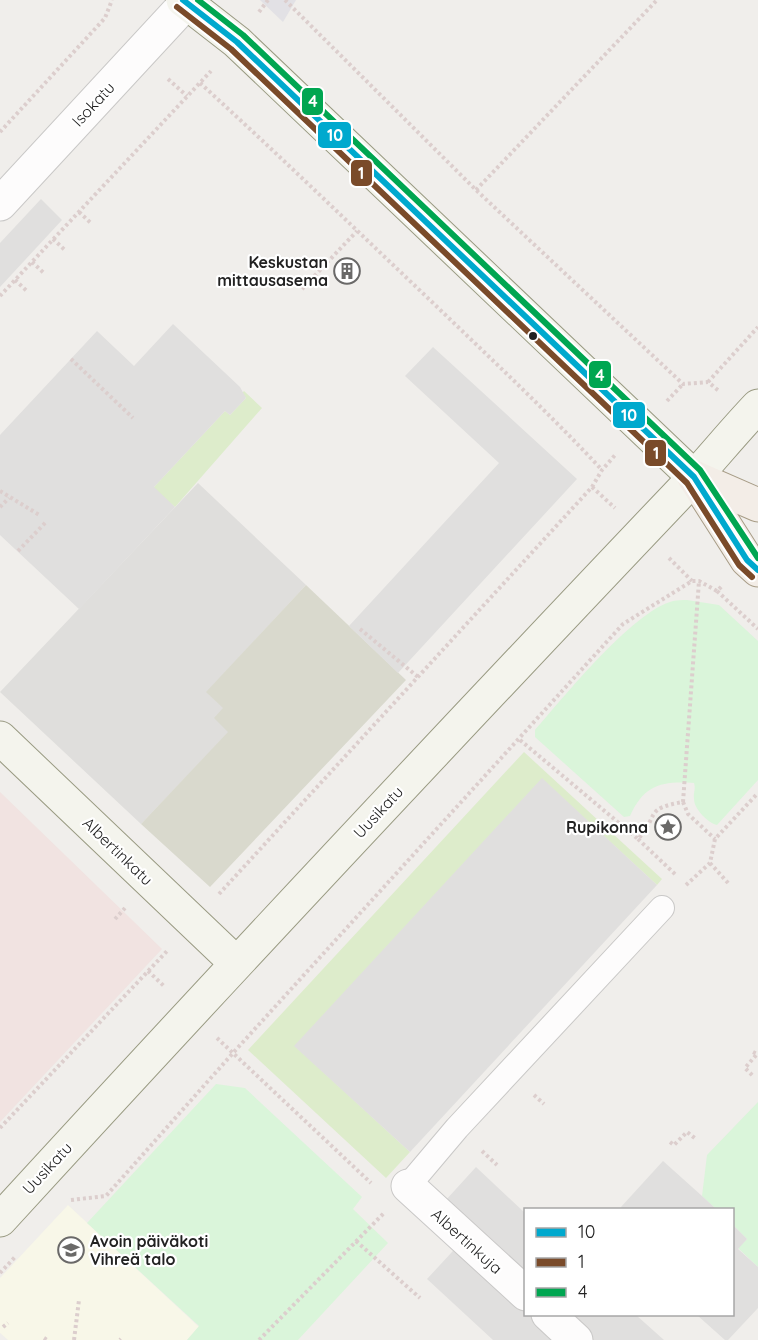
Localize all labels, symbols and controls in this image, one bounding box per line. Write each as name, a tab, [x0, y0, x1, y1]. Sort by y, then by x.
street label: Isokatu	[67, 77, 119, 131]
line badge: 4	[301, 87, 324, 116]
text: 4	[308, 91, 318, 111]
line badge: 10	[317, 121, 352, 149]
text: 10	[327, 125, 343, 145]
line badge: 1	[350, 159, 373, 187]
text: 1	[358, 163, 364, 183]
place label: Keskustan mittausasema	[217, 252, 328, 290]
building icon: Keskustan mittausasema	[332, 256, 362, 286]
unlabelled marker	[527, 330, 539, 342]
line badge: 4	[588, 360, 612, 389]
text: 4	[595, 365, 605, 385]
line badge: 10	[612, 401, 646, 429]
text: 10	[621, 405, 637, 425]
line badge: 1	[644, 439, 667, 467]
text: 1	[653, 443, 659, 463]
street label: Uusikatu	[349, 782, 407, 842]
place icon: Rupikonna	[653, 812, 683, 842]
street label: Albertinkatu	[79, 813, 157, 889]
place label: Rupikonna	[566, 817, 648, 837]
street label: Uusikatu	[18, 1138, 76, 1198]
street label: Albertinkuja	[427, 1204, 507, 1278]
legend	[524, 1208, 734, 1316]
text: 10	[578, 1220, 595, 1243]
place label: Avoin päiväkoti Vihreä talo	[90, 1231, 208, 1269]
school or university icon: Avoin päiväkoti Vihreä talo	[56, 1235, 86, 1265]
text: 1	[578, 1250, 585, 1273]
text: 4	[578, 1280, 588, 1303]

